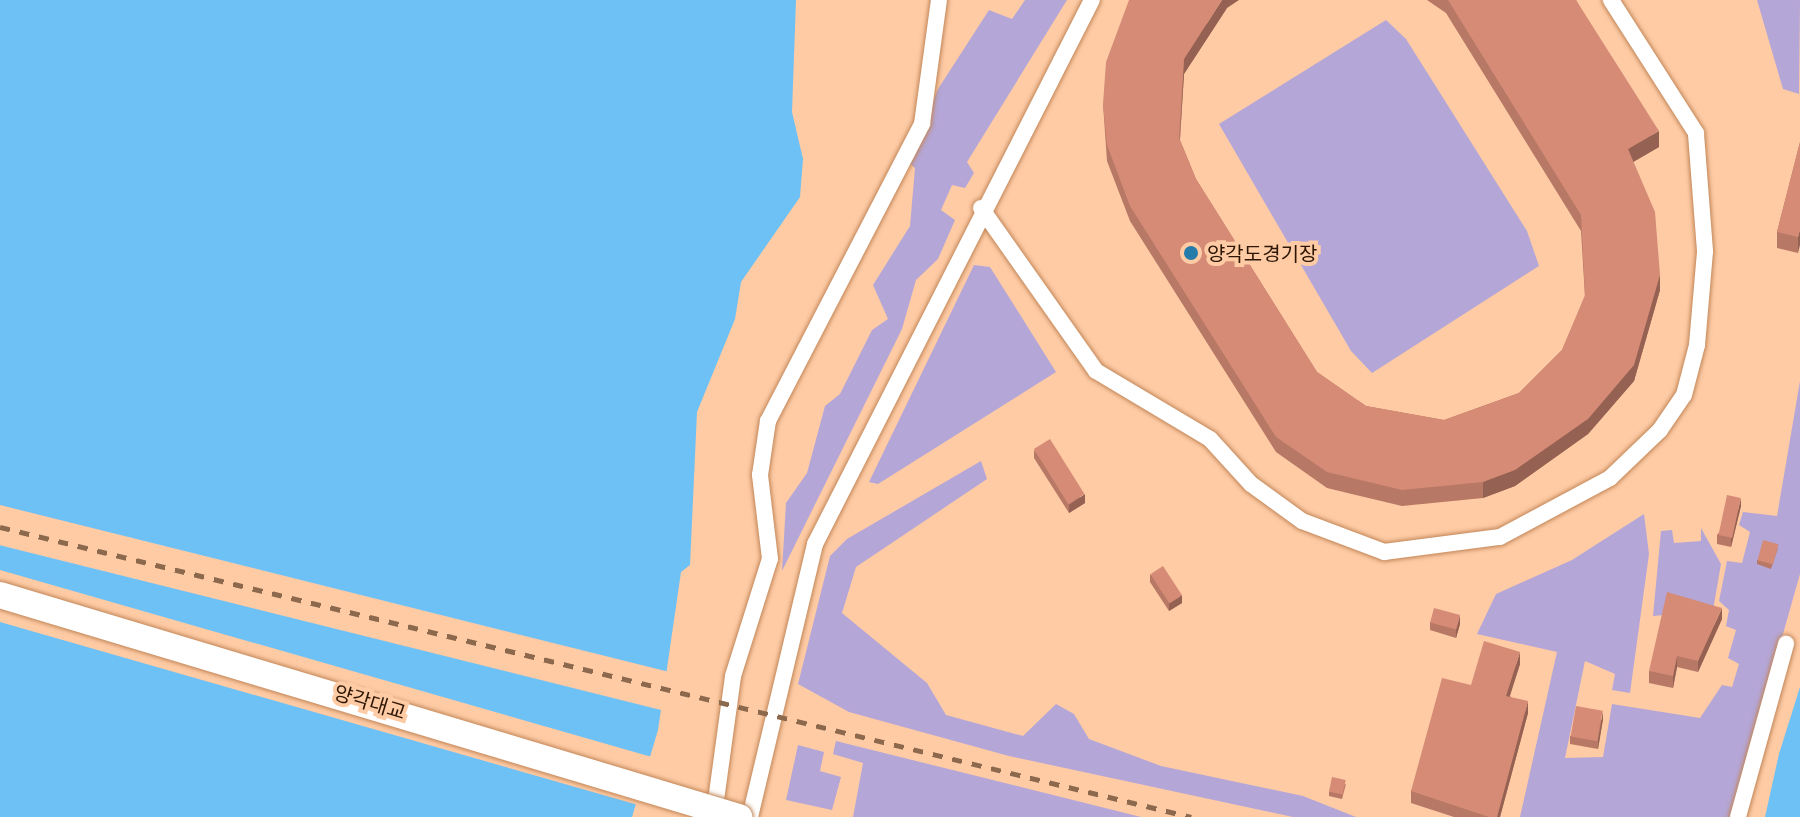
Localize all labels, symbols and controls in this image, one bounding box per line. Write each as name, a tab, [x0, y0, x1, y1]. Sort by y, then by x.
place label: 양각도경기장	[1207, 241, 1317, 265]
marker: 양각도경기장	[1182, 244, 1200, 262]
street label: 양각대교	[331, 680, 409, 724]

